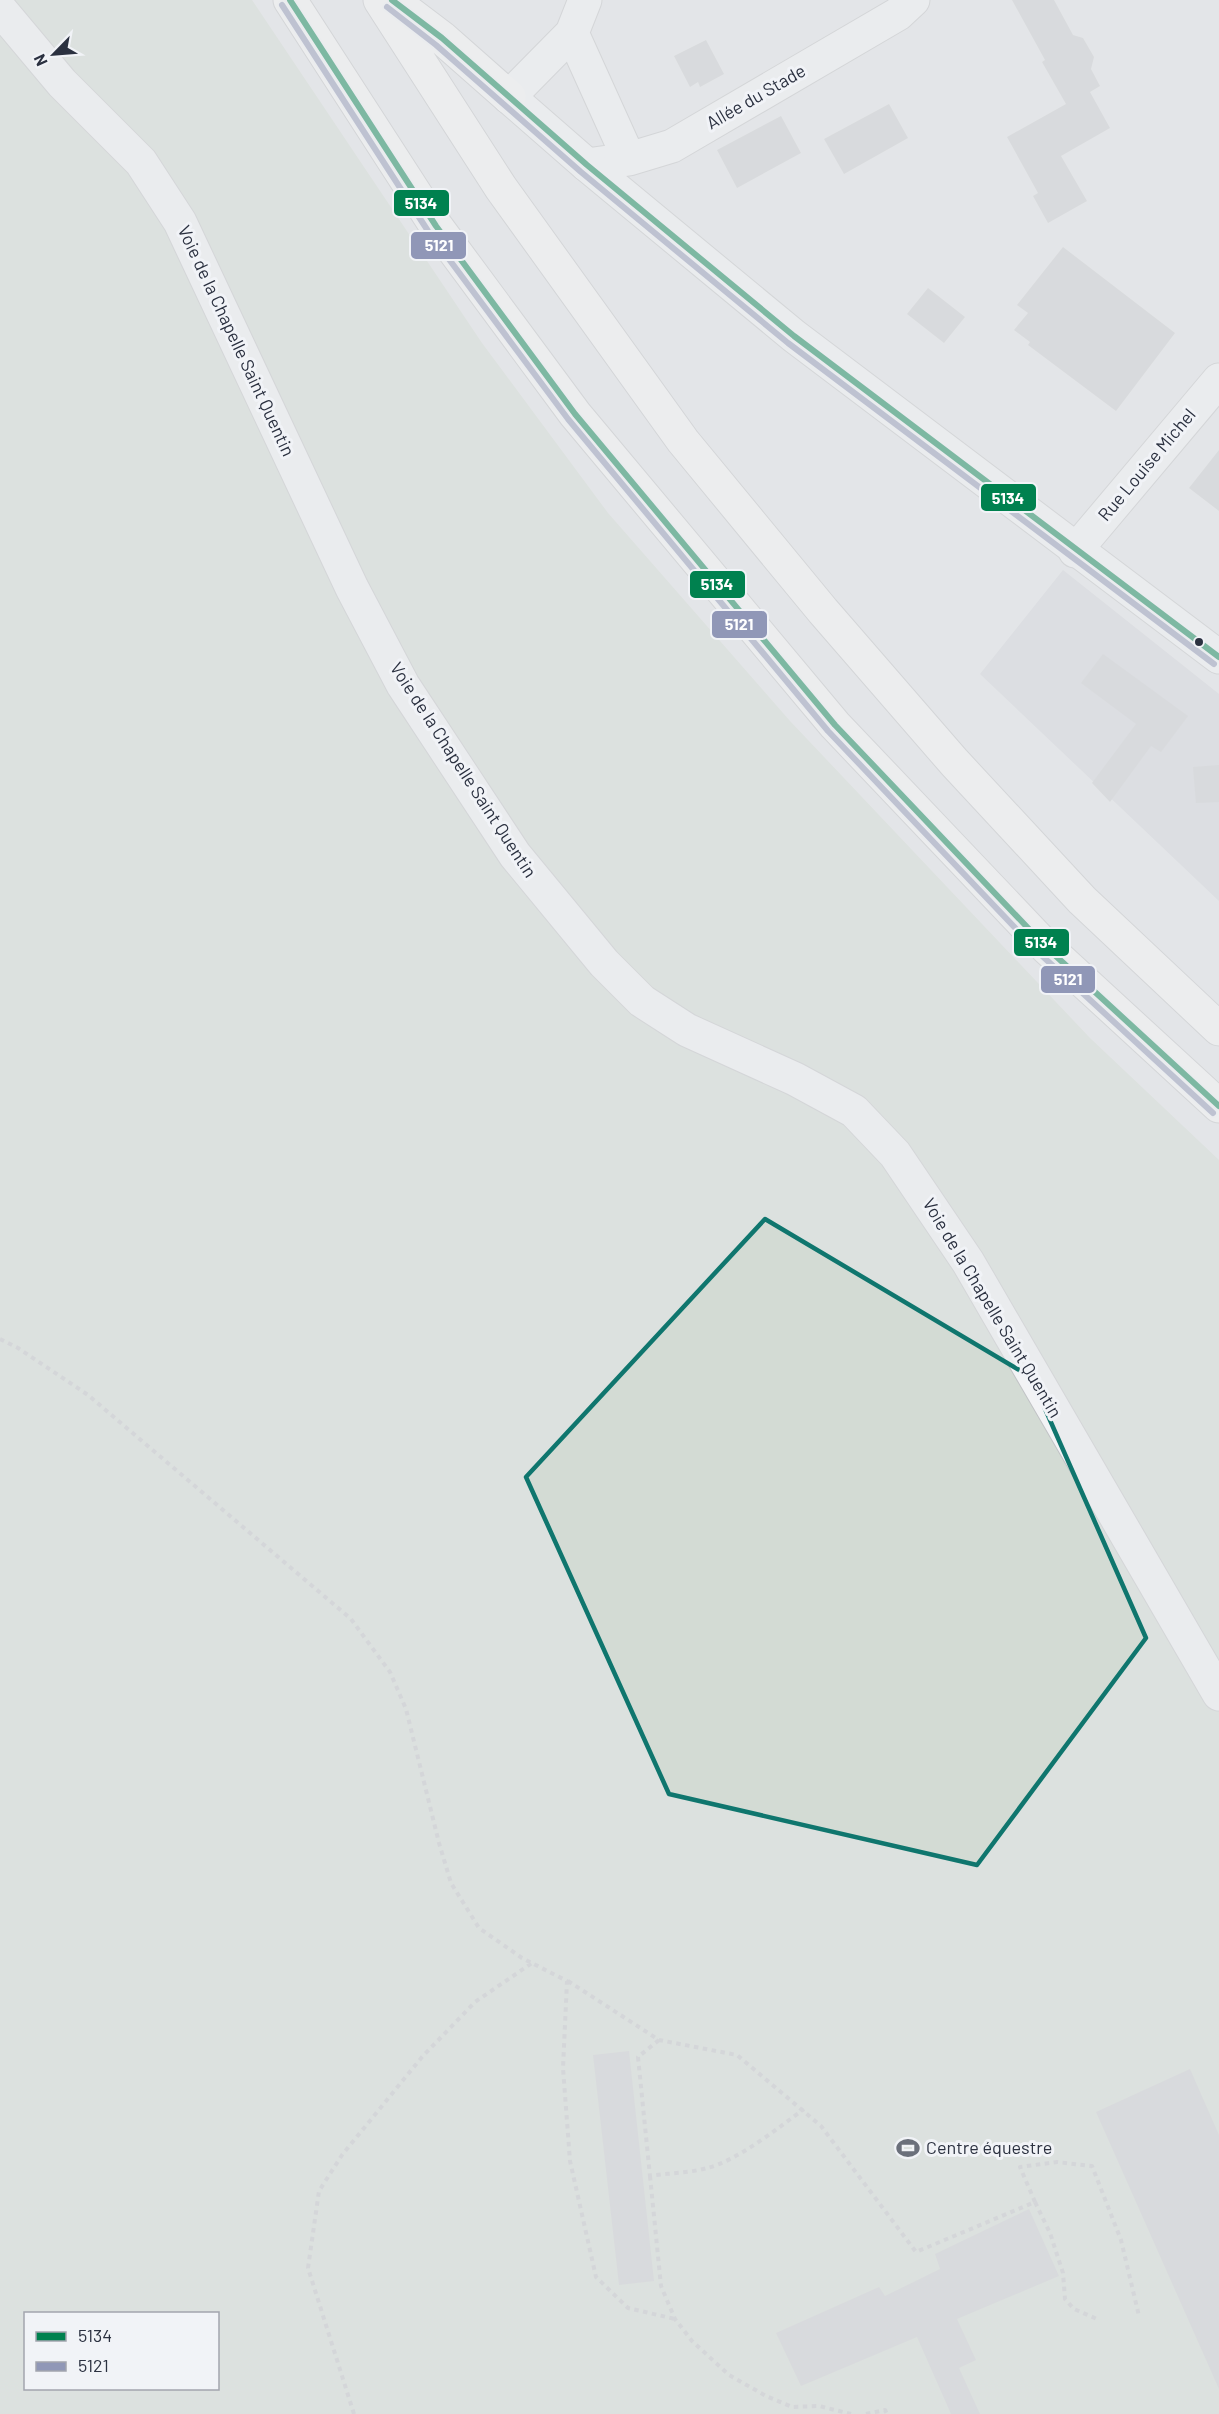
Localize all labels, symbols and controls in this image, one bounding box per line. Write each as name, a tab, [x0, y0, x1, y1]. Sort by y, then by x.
north arrow	[24, 24, 84, 84]
text: N	[29, 52, 51, 69]
street label: Allée du Stade	[702, 59, 809, 133]
line badge: 5134	[393, 189, 450, 217]
text: 5134	[405, 193, 437, 212]
street label: Voie de la Chapelle Saint Quentin	[174, 222, 300, 460]
line badge: 5121	[410, 231, 467, 260]
text: 5121	[425, 235, 453, 254]
street label: Rue Louise Michel	[1093, 404, 1200, 525]
line badge: 5134	[980, 483, 1037, 512]
text: 5134	[992, 488, 1024, 507]
line badge: 5134	[689, 570, 746, 599]
text: 5134	[701, 574, 733, 593]
line badge: 5121	[711, 610, 768, 639]
text: 5121	[725, 614, 753, 633]
unlabelled marker	[1193, 636, 1205, 648]
street label: Voie de la Chapelle Saint Quentin	[386, 658, 542, 881]
line badge: 5134	[1013, 928, 1070, 957]
text: 5134	[1025, 932, 1057, 951]
line badge: 5121	[1040, 965, 1096, 994]
text: 5121	[1054, 969, 1082, 988]
street label: Voie de la Chapelle Saint Quentin	[918, 1194, 1067, 1421]
sports icon: Centre équestre	[895, 2135, 921, 2161]
place label: Centre équestre	[926, 2136, 1052, 2158]
legend	[24, 2312, 219, 2390]
text: 5134	[78, 2324, 112, 2346]
text: 5121	[78, 2354, 109, 2376]

